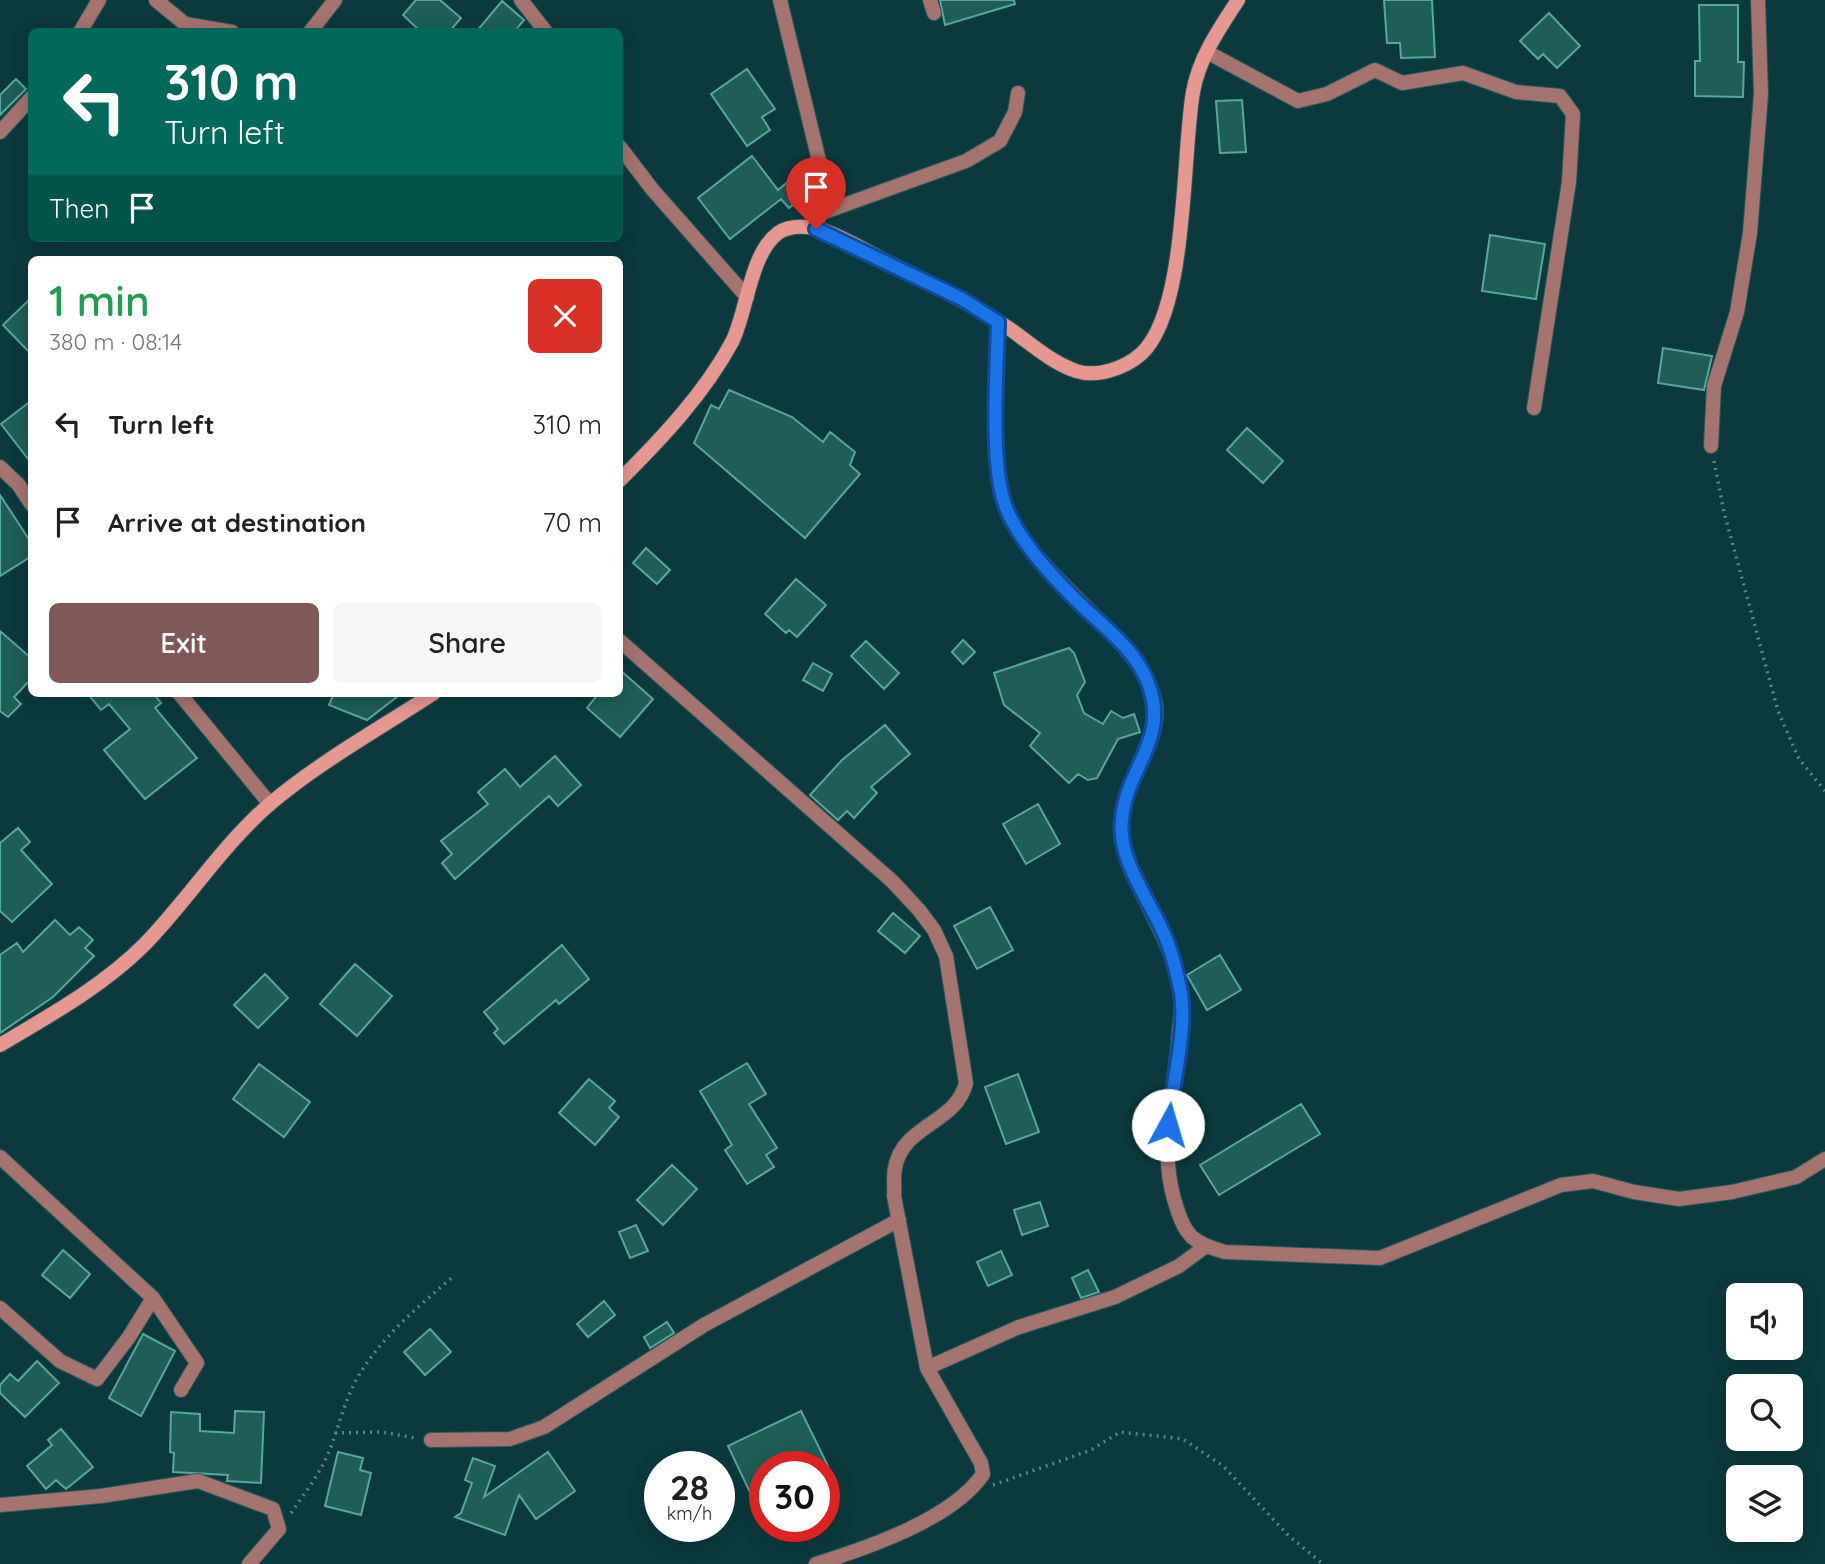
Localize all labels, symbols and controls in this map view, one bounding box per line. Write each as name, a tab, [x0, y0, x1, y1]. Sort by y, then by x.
text: 310 m	[164, 51, 298, 112]
icon: left	[49, 56, 140, 147]
text: Turn left	[164, 112, 285, 152]
pin	[786, 157, 846, 229]
icon: arrive	[797, 168, 835, 206]
icon: arrive	[123, 189, 161, 227]
text: Then	[49, 192, 109, 225]
text: 1 min	[49, 274, 150, 327]
button: close	[528, 279, 602, 353]
text: 380 m · 08:14	[49, 327, 182, 356]
icon: left	[49, 405, 87, 443]
text: Turn left	[108, 408, 215, 441]
text: 310 m	[532, 408, 602, 441]
icon: arrive	[49, 503, 87, 541]
text: Arrive at destination	[108, 506, 366, 539]
text: 70 m	[542, 506, 602, 539]
button: Exit	[49, 603, 319, 683]
button: Share	[333, 603, 602, 683]
position arrow	[1131, 1088, 1205, 1162]
map controls	[1726, 1283, 1803, 1542]
button: sound	[1726, 1283, 1803, 1360]
button: search	[1726, 1374, 1803, 1451]
speed limit sign: 30	[749, 1451, 840, 1542]
text: 28	[670, 1465, 709, 1509]
button: layers	[1726, 1465, 1803, 1542]
text: km/h	[667, 1502, 712, 1525]

